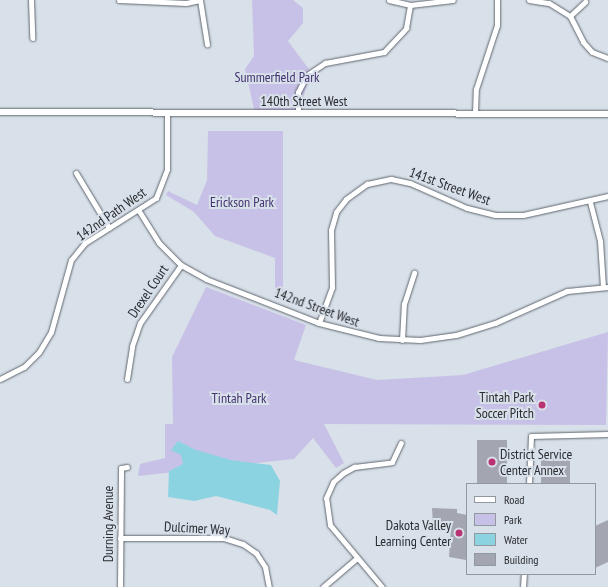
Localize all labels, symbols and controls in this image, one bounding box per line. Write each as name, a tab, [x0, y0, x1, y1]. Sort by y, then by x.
park label: Summerfield Park	[235, 69, 319, 85]
street label: 140th Street West	[260, 93, 348, 109]
street label: 141st Street West	[407, 163, 493, 209]
street label: 142nd Path West	[73, 184, 149, 244]
park label: Erickson Park	[210, 194, 274, 210]
street label: Drexel Court	[124, 261, 172, 321]
street label: 142nd Street West	[272, 284, 362, 330]
place label: Tintah Park Soccer Pitch	[476, 389, 534, 422]
park label: Tintah Park	[212, 390, 266, 406]
marker: Tintah Park Soccer Pitch	[537, 400, 547, 410]
place label: District Service Center Annex	[500, 446, 572, 478]
marker: District Service Center Annex	[487, 457, 497, 467]
legend	[466, 483, 596, 575]
street label: Durning Avenue	[100, 485, 116, 563]
text: Road	[504, 492, 524, 507]
text: Park	[504, 512, 522, 527]
place label: Dakota Valley Learning Center	[375, 517, 451, 550]
street label: Dulcimer Way	[164, 518, 230, 538]
marker: Dakota Valley Learning Center	[454, 528, 464, 538]
text: Water	[504, 532, 528, 547]
text: Building	[504, 552, 539, 567]

